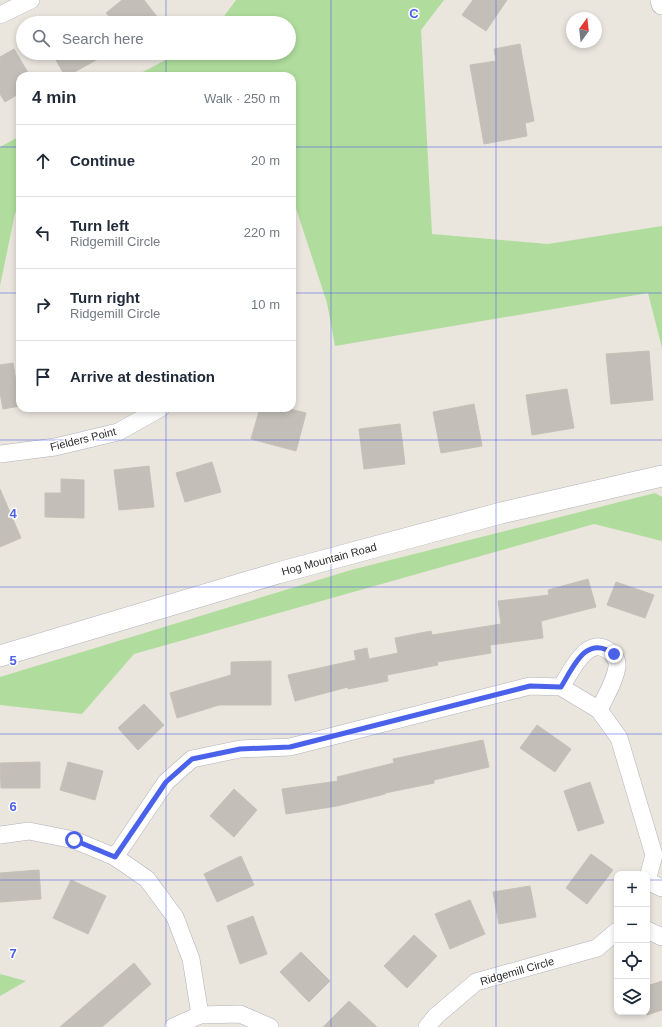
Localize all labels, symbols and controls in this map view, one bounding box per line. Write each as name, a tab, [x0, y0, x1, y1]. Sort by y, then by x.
text: C	[409, 6, 419, 21]
north arrow	[566, 12, 602, 48]
search box	[16, 16, 296, 60]
icon: search	[30, 27, 52, 49]
text: Search here	[62, 30, 144, 47]
text: 4 min	[32, 88, 76, 107]
text: Walk · 250 m	[204, 91, 280, 106]
icon: ahead	[32, 150, 54, 172]
text: Continue	[70, 152, 135, 169]
text: 20 m	[251, 153, 280, 168]
text: Turn left	[70, 217, 129, 234]
icon: left	[32, 222, 54, 244]
text: 220 m	[244, 225, 280, 240]
text: Ridgemill Circle	[70, 234, 160, 249]
text: Turn right	[70, 289, 140, 306]
icon: right	[32, 294, 54, 316]
text: 10 m	[251, 297, 280, 312]
text: Ridgemill Circle	[70, 306, 160, 321]
icon: arrive	[32, 366, 54, 388]
text: Arrive at destination	[70, 368, 215, 385]
street label: Fielders Point	[49, 425, 117, 453]
text: 4	[9, 506, 17, 521]
street label: Hog Mountain Road	[280, 541, 378, 577]
route end	[605, 645, 623, 663]
text: 5	[9, 653, 17, 668]
text: 6	[9, 799, 17, 814]
route start	[65, 831, 83, 849]
map controls	[614, 871, 650, 1015]
button: +	[614, 871, 650, 907]
button: −	[614, 907, 650, 943]
button: locate	[614, 943, 650, 979]
text: 7	[9, 946, 17, 961]
street label: Ridgemill Circle	[479, 955, 555, 987]
button: layers	[614, 979, 650, 1015]

